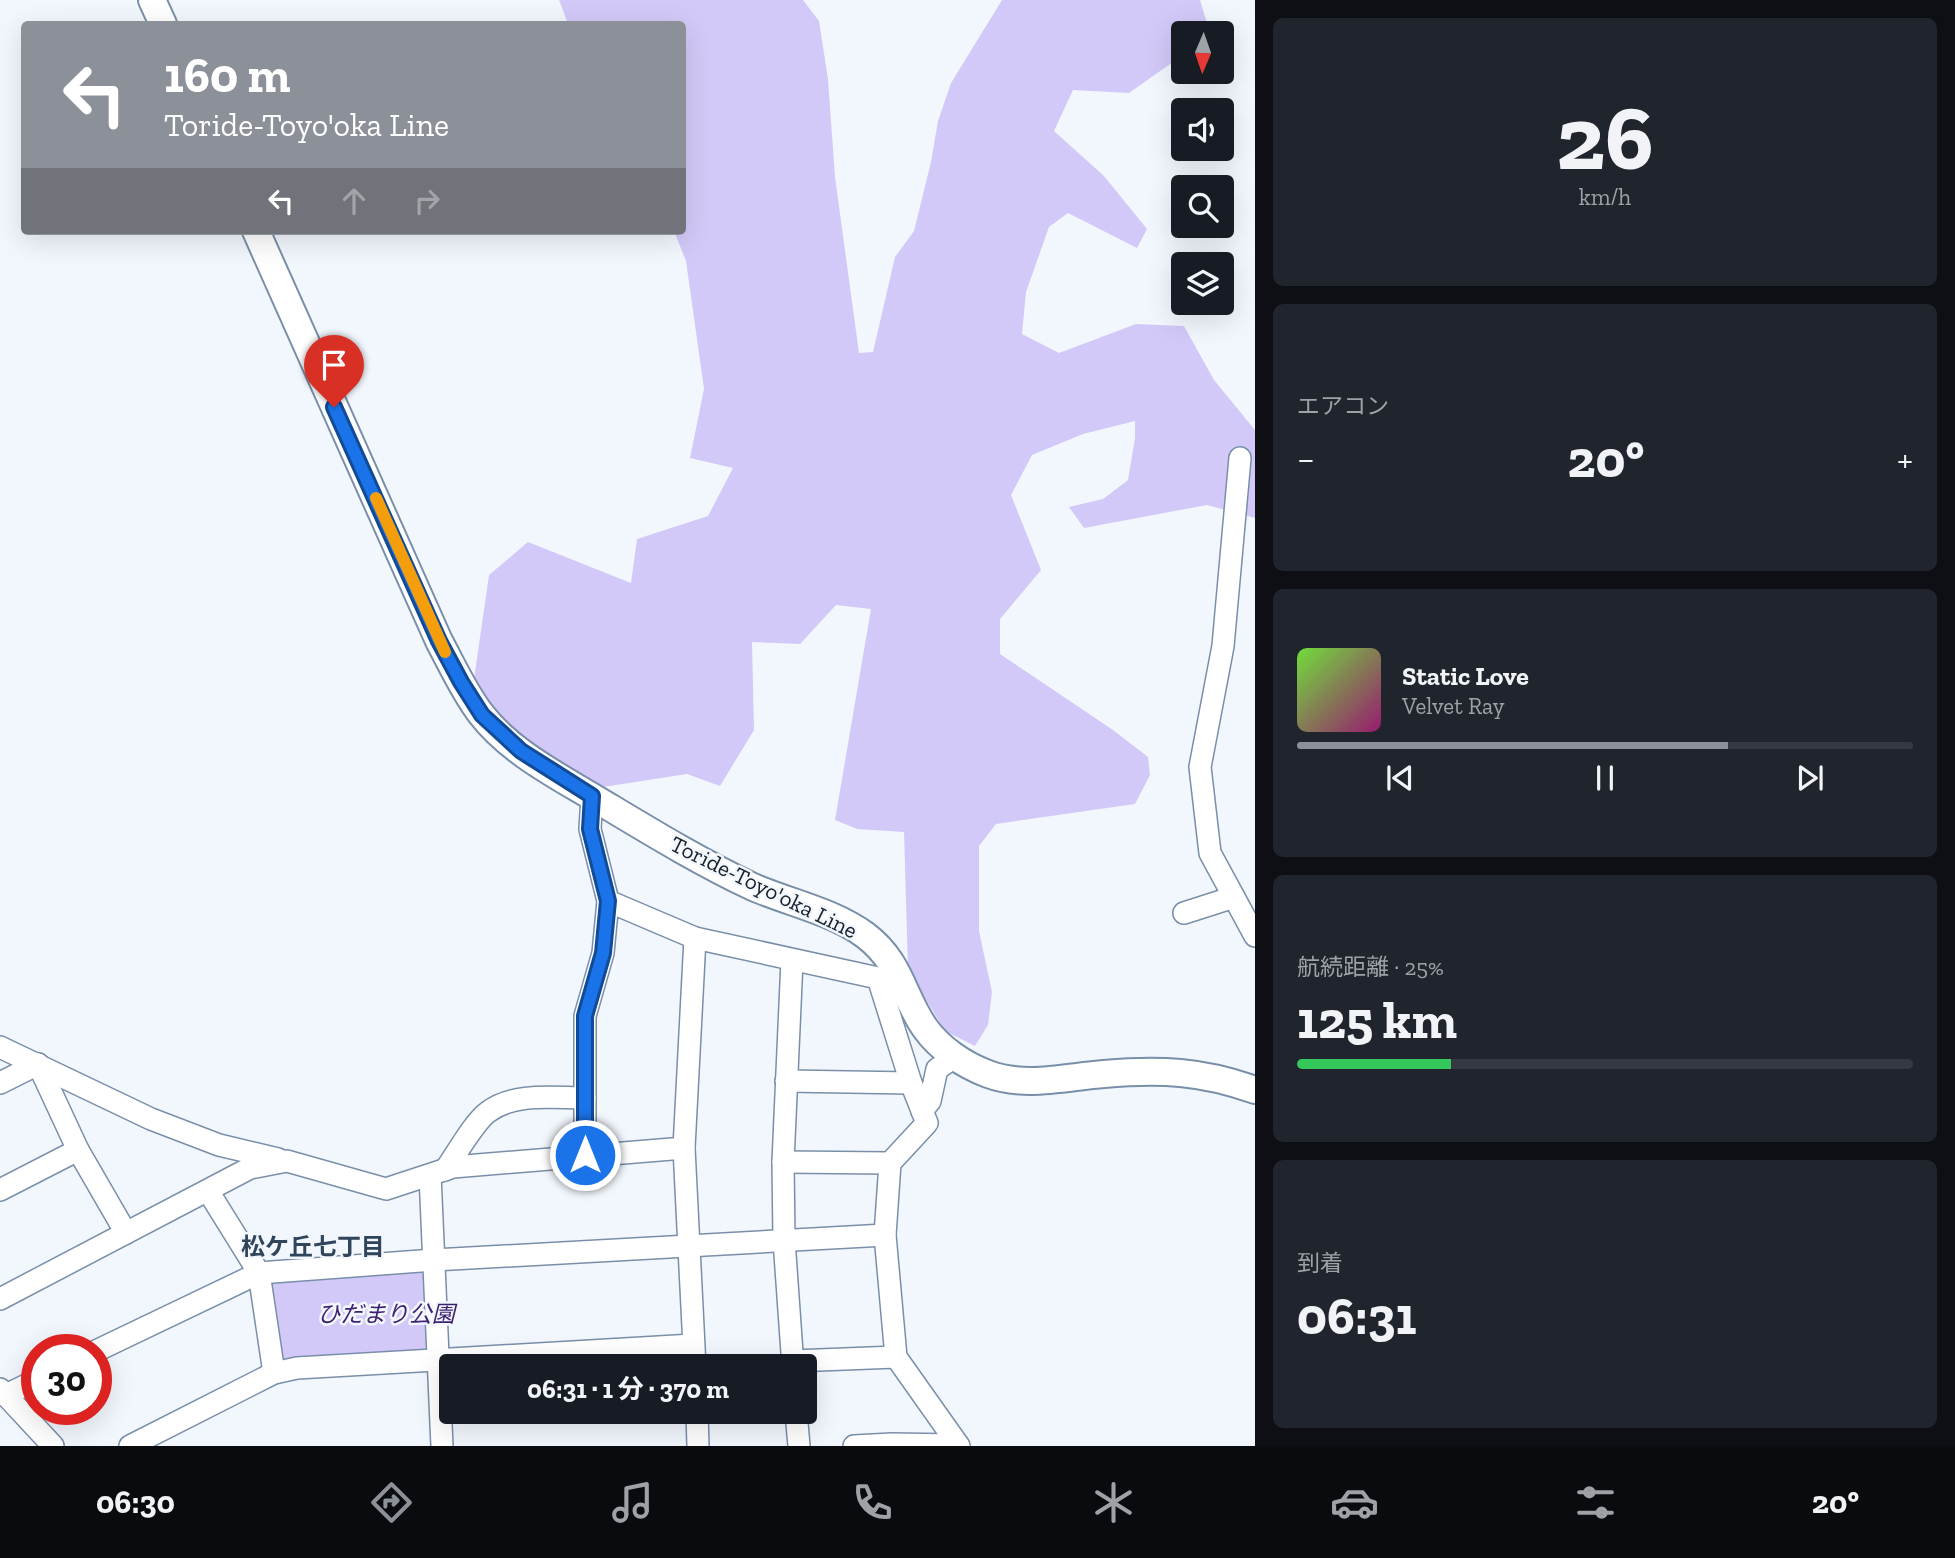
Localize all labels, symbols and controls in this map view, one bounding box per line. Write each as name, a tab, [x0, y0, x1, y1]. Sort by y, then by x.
north arrow	[1171, 21, 1234, 84]
map controls	[1171, 21, 1234, 315]
text: 160 m	[164, 46, 290, 105]
icon: left	[49, 49, 140, 140]
text: 26	[1556, 83, 1654, 192]
button: sound	[1171, 98, 1234, 161]
text: Toride-Toyo'oka Line	[164, 106, 449, 144]
button: search	[1171, 175, 1234, 238]
icon: left	[262, 182, 300, 220]
icon: ahead	[335, 182, 373, 220]
icon: right	[408, 182, 446, 220]
text: km/h	[1579, 183, 1631, 211]
button: layers	[1171, 252, 1234, 315]
pin	[304, 335, 364, 407]
icon: arrive	[315, 346, 353, 384]
text: エアコン	[1297, 392, 1389, 420]
text: 20°	[1568, 428, 1644, 490]
text: −	[1297, 436, 1315, 482]
text: +	[1897, 436, 1913, 482]
text: Static Love	[1402, 660, 1529, 692]
text: Velvet Ray	[1402, 692, 1504, 720]
icon: previous	[1381, 759, 1419, 797]
icon: pause	[1586, 759, 1624, 797]
icon: next	[1791, 759, 1829, 797]
street label: Toride-Toyo'oka Line	[666, 830, 862, 944]
text: 航続距離 · 25%	[1297, 953, 1444, 981]
text: 125 km	[1297, 989, 1457, 1051]
position arrow	[548, 1118, 622, 1192]
district label: 松ケ丘七丁目	[241, 1232, 385, 1261]
text: 到着	[1297, 1249, 1343, 1277]
text: 06:31	[1297, 1285, 1416, 1347]
park label: ひだまり公園	[317, 1300, 458, 1328]
speed limit sign: 30	[21, 1334, 112, 1425]
text: 06:31 · 1 分 · 370 m	[527, 1373, 729, 1405]
icon: directions	[367, 1478, 416, 1527]
icon: music	[608, 1478, 657, 1527]
icon: phone	[848, 1478, 897, 1527]
icon: climate	[1089, 1478, 1138, 1527]
icon: car	[1330, 1478, 1379, 1527]
icon: filters	[1571, 1478, 1620, 1527]
text: 06:30	[96, 1483, 175, 1521]
text: 20°	[1812, 1483, 1859, 1521]

